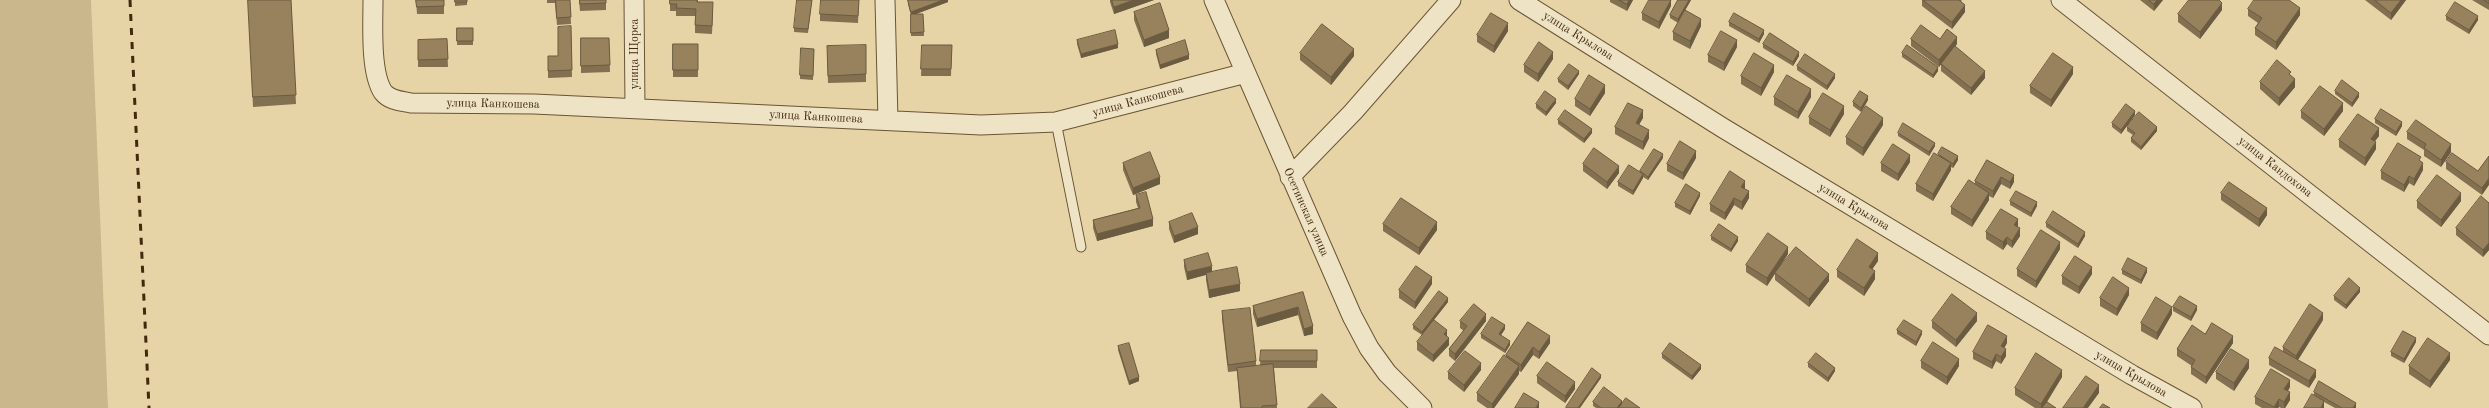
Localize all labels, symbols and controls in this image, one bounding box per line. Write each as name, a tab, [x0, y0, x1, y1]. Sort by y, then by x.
street label: улица Крылова	[1540, 9, 1616, 63]
street label: улица Щорса	[628, 19, 642, 89]
street label: улица Канкошева	[1091, 82, 1185, 120]
street label: улица Канкошева	[446, 96, 540, 112]
street label: улица Канкошева	[769, 107, 863, 127]
street label: улица Кандохова	[2235, 133, 2315, 201]
street label: Осетинская улица	[1280, 166, 1332, 258]
street label: улица Крылова	[1816, 180, 1892, 234]
street label: улица Крылова	[2092, 348, 2170, 400]

